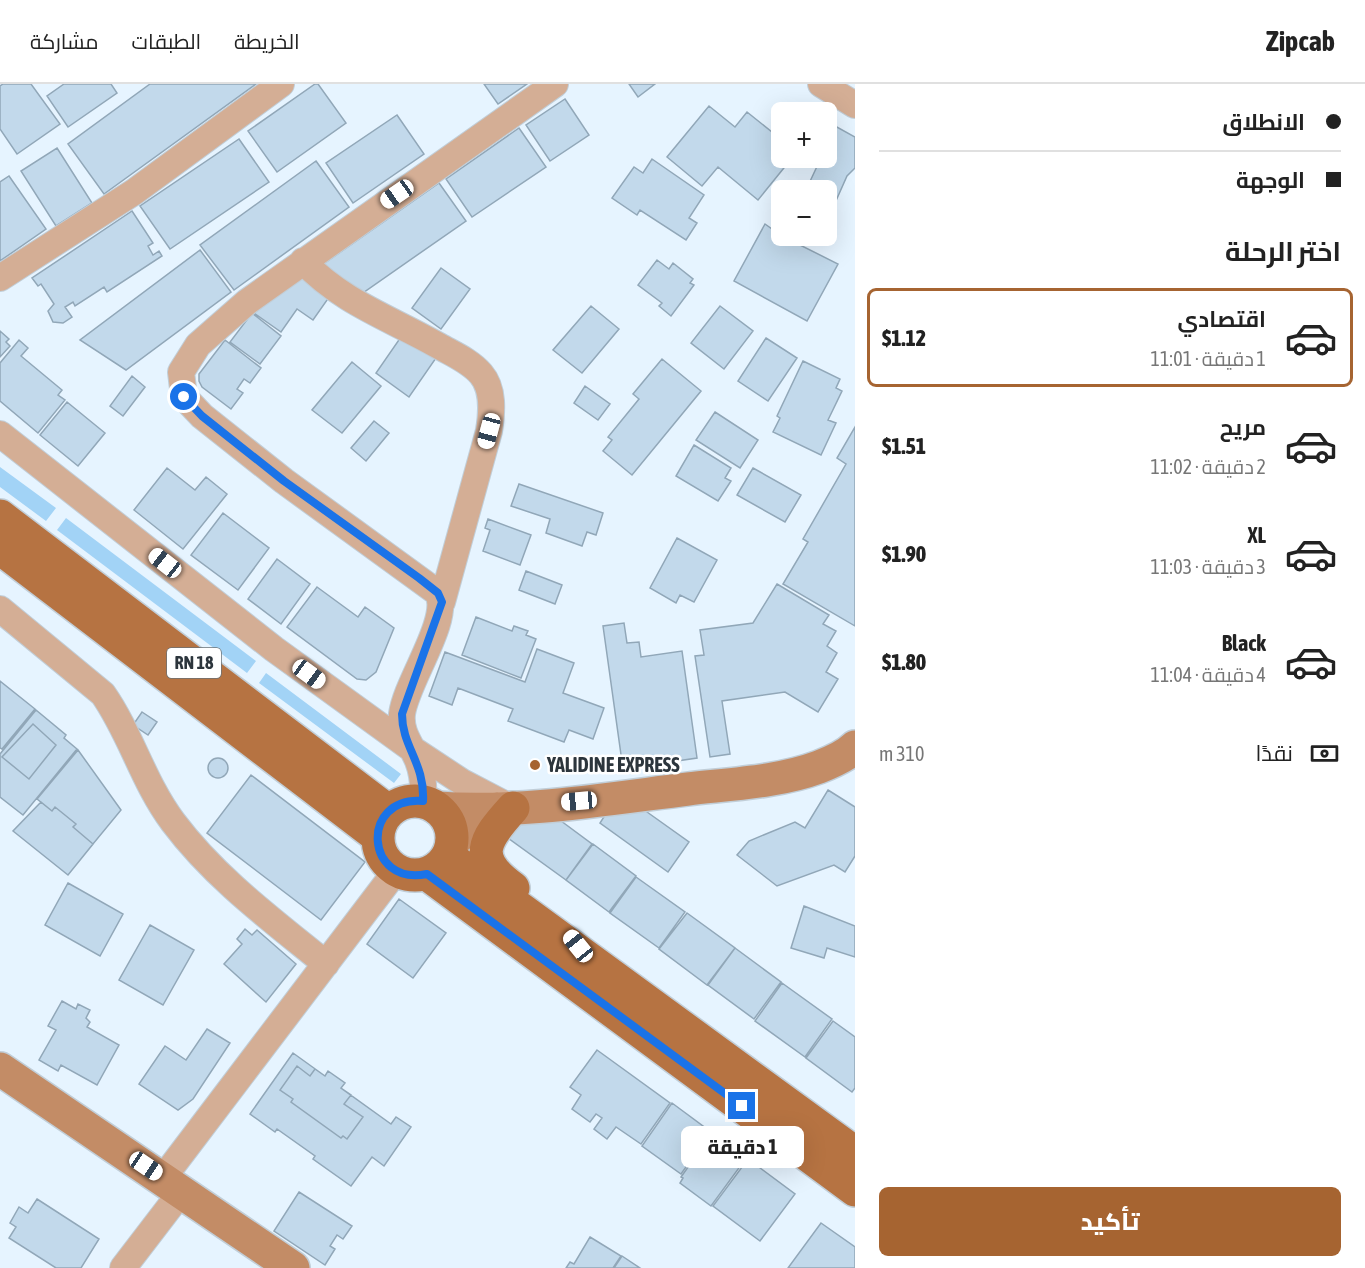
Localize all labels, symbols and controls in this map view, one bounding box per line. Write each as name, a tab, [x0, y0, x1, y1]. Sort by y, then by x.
text: Zipcab	[1266, 25, 1335, 57]
text: مشاركة	[30, 29, 99, 53]
text: الطبقات	[132, 29, 201, 53]
text: الخريطة	[234, 29, 300, 53]
map controls	[771, 102, 837, 246]
button: +	[771, 102, 837, 168]
text: الانطلاق	[1222, 109, 1305, 135]
text: الوجهة	[1236, 167, 1305, 193]
car	[377, 176, 417, 212]
button: −	[771, 180, 837, 246]
text: اختر الرحلة	[1225, 236, 1341, 267]
text: اقتصادي	[1177, 306, 1266, 332]
icon: car	[1284, 311, 1338, 365]
text: $1.12	[882, 325, 926, 351]
text: 1 دقيقة · 11:01	[1151, 347, 1266, 370]
route start	[170, 383, 197, 410]
car	[476, 411, 502, 451]
text: مريح	[1220, 414, 1266, 440]
icon: car	[1284, 419, 1338, 473]
text: $1.51	[882, 433, 926, 459]
text: 2 دقيقة · 11:02	[1151, 455, 1266, 478]
text: XL	[1248, 522, 1266, 548]
icon: car	[1284, 527, 1338, 581]
text: $1.90	[882, 541, 926, 567]
car	[145, 545, 185, 581]
text: 3 دقيقة · 11:03	[1151, 555, 1266, 578]
text: Black	[1222, 630, 1266, 656]
icon: car	[1284, 635, 1338, 689]
road number: RN 18	[167, 648, 221, 678]
text: $1.80	[882, 649, 926, 675]
car	[289, 656, 329, 692]
text: 4 دقيقة · 11:04	[1151, 663, 1266, 686]
icon: cash	[1308, 737, 1341, 770]
text: نقدًا	[1255, 740, 1293, 766]
text: 310 m	[879, 742, 924, 765]
place label: YALIDINE EXPRESS	[546, 753, 680, 776]
marker: YALIDINE EXPRESS	[528, 758, 542, 772]
car	[560, 790, 598, 812]
car	[560, 926, 596, 966]
route end	[728, 1092, 755, 1119]
callout: 1 دقيقة	[680, 1127, 804, 1169]
text: 1 دقيقة	[707, 1135, 778, 1158]
car	[126, 1148, 166, 1184]
button: تأكيد	[879, 1187, 1341, 1256]

